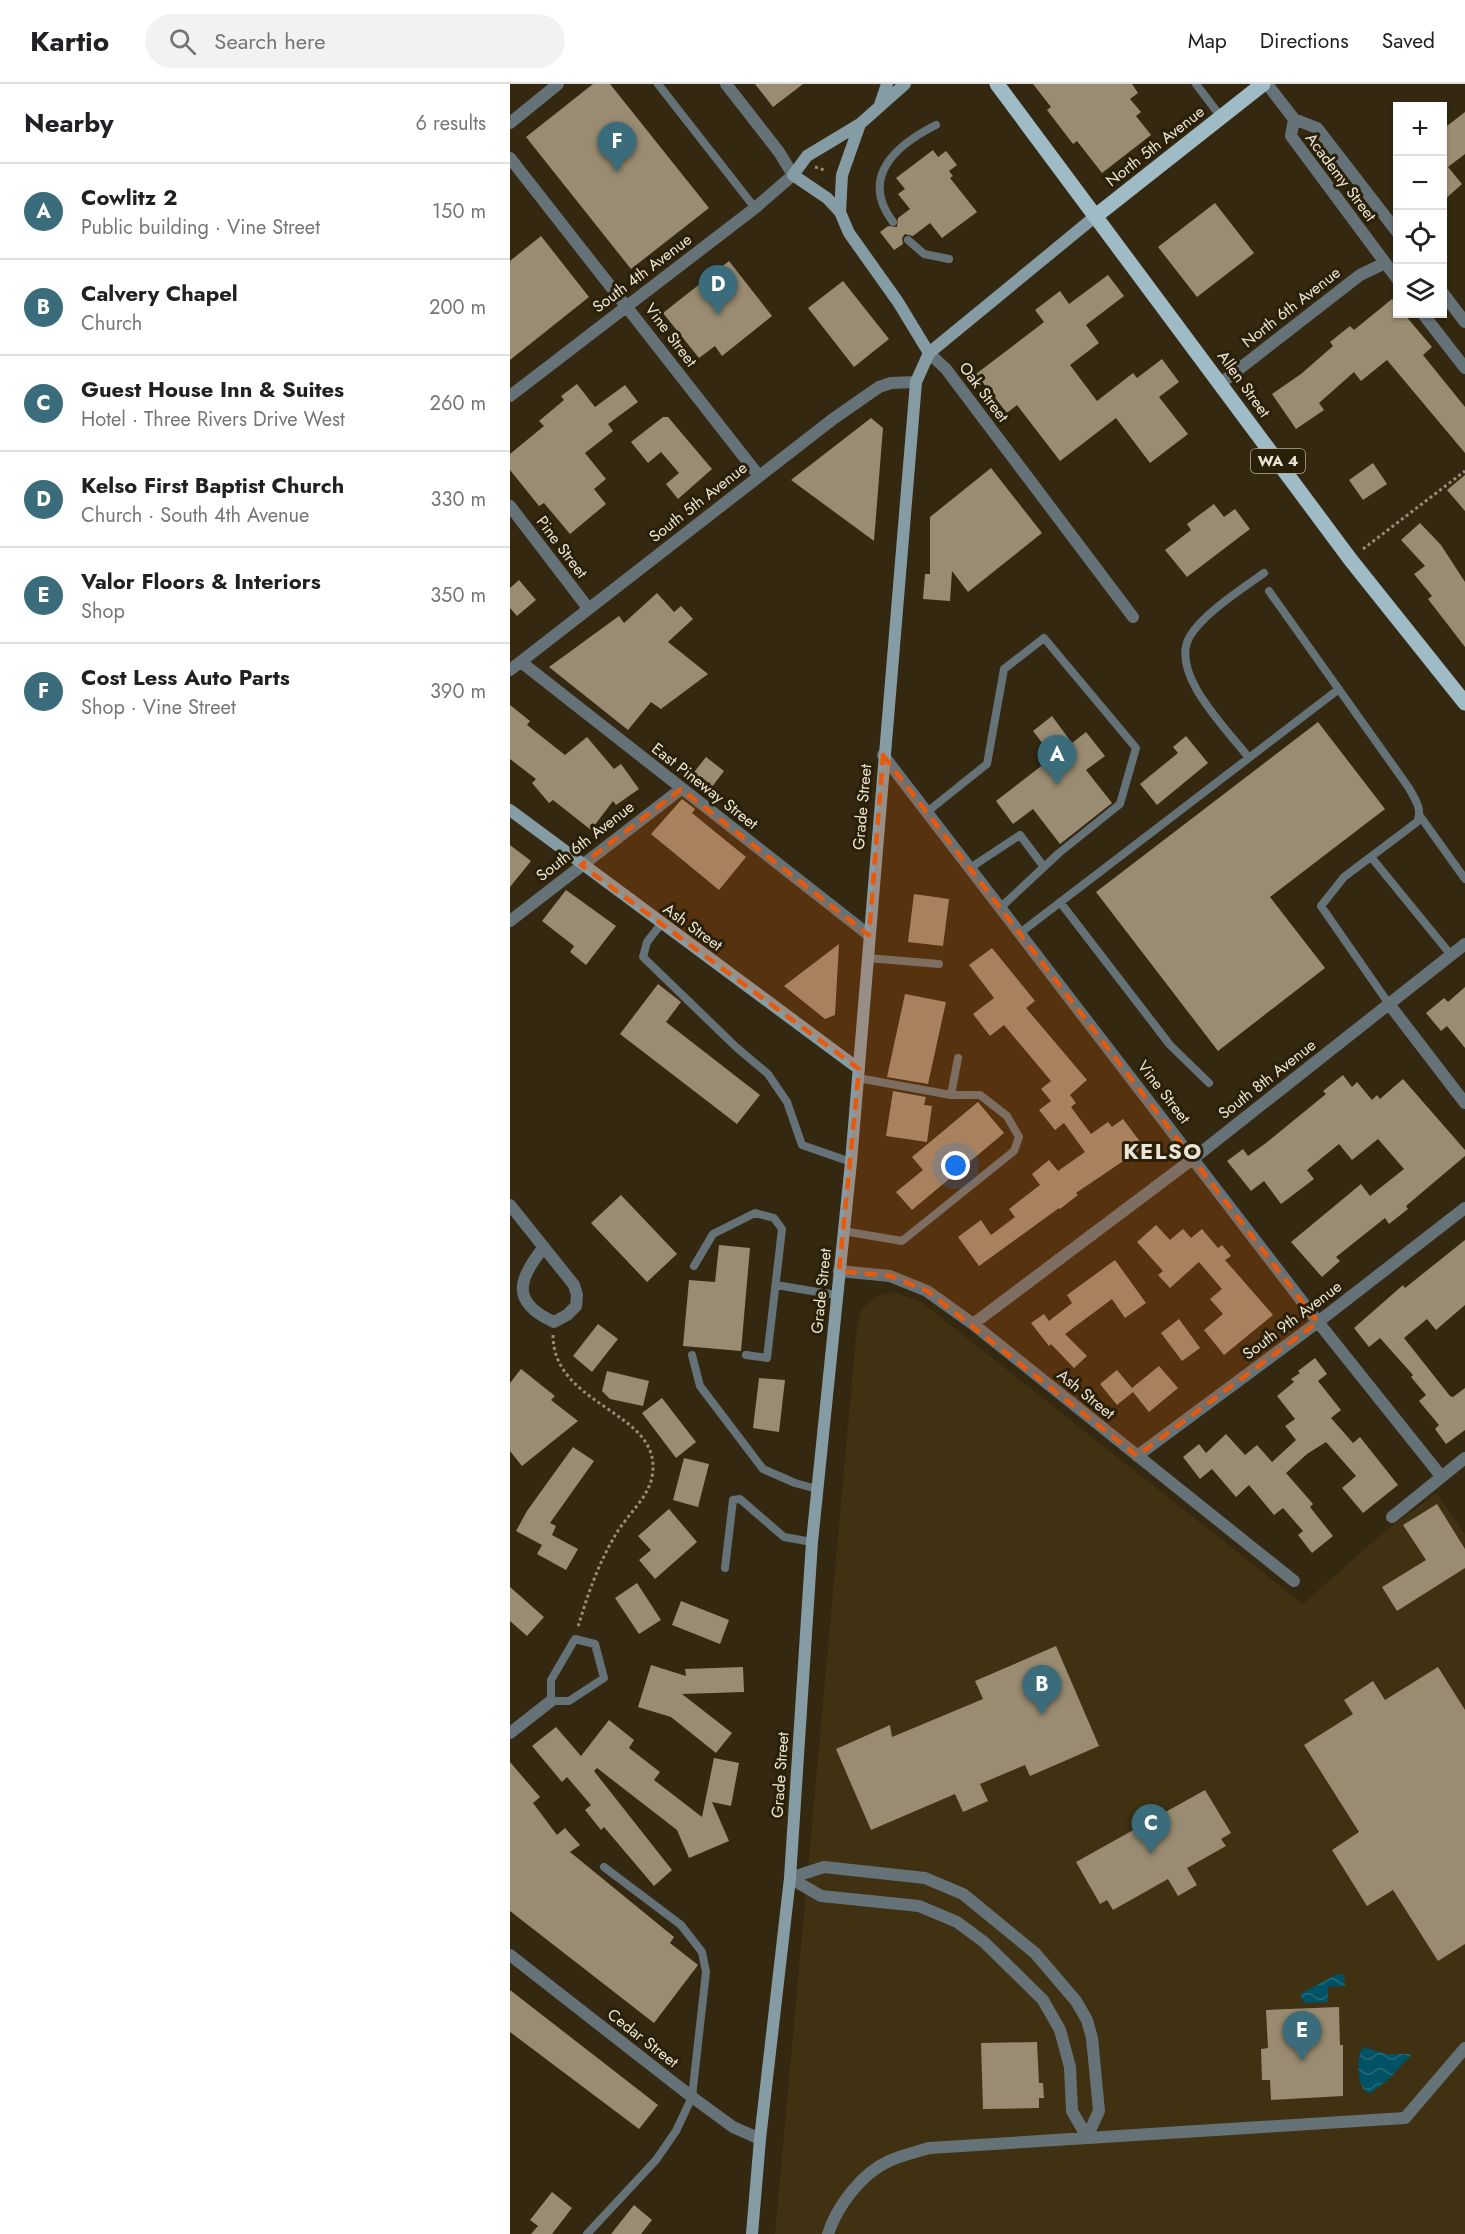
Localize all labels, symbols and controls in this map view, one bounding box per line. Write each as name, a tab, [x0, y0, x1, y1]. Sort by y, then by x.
search box	[145, 14, 565, 68]
text: Kartio	[30, 21, 109, 62]
icon: search	[166, 25, 199, 58]
text: Search here	[214, 25, 326, 57]
text: Map	[1188, 26, 1227, 56]
text: Directions	[1260, 26, 1349, 56]
text: Saved	[1382, 26, 1435, 56]
street label: North 5th Avenue	[1101, 100, 1209, 192]
map controls	[1393, 102, 1447, 318]
button: +	[1393, 102, 1447, 156]
text: Nearby	[24, 104, 113, 142]
text: 6 results	[416, 109, 486, 138]
pin: F	[598, 122, 636, 172]
street label: Academy Street	[1300, 128, 1382, 226]
button: −	[1393, 156, 1447, 210]
text: Cowlitz 2	[81, 181, 177, 213]
text: A	[36, 197, 51, 226]
text: 150 m	[432, 197, 486, 226]
button: locate	[1393, 210, 1447, 264]
text: Public building · Vine Street	[81, 213, 320, 242]
street label: South 4th Avenue	[587, 228, 697, 318]
street label: North 6th Avenue	[1237, 261, 1345, 353]
button: layers	[1393, 264, 1447, 318]
pin: D	[698, 266, 738, 315]
text: Calvery Chapel	[81, 277, 238, 309]
text: B	[37, 293, 50, 322]
text: 200 m	[429, 293, 486, 322]
street label: Vine Street	[639, 298, 703, 372]
text: Church	[81, 309, 142, 338]
street label: Allen Street	[1212, 346, 1276, 422]
street label: Oak Street	[954, 357, 1014, 427]
text: Guest House Inn & Suites	[81, 373, 344, 405]
text: C	[36, 389, 51, 418]
text: 260 m	[430, 389, 486, 418]
text: Hotel · Three Rivers Drive West	[81, 405, 345, 434]
road number: WA 4	[1251, 449, 1305, 473]
street label: South 5th Avenue	[644, 456, 752, 548]
text: Kelso First Baptist Church	[81, 469, 344, 501]
text: D	[36, 485, 51, 514]
text: 330 m	[431, 485, 486, 514]
text: Church · South 4th Avenue	[81, 501, 309, 530]
street label: Pine Street	[531, 511, 593, 583]
text: Valor Floors & Interiors	[81, 565, 321, 597]
text: E	[37, 581, 50, 610]
text: 350 m	[430, 581, 486, 610]
text: Shop	[81, 597, 125, 626]
text: Cost Less Auto Parts	[81, 661, 290, 693]
text: F	[38, 677, 49, 706]
text: 390 m	[430, 677, 486, 706]
text: Shop · Vine Street	[81, 693, 236, 722]
pin: A	[1038, 736, 1076, 785]
street label: East Pineway Street	[647, 737, 763, 835]
street label: Grade Street	[847, 763, 877, 851]
street label: South 6th Avenue	[531, 795, 639, 887]
street label: Ash Street	[659, 898, 728, 956]
street label: South 8th Avenue	[1213, 1033, 1321, 1125]
street label: Vine Street	[1132, 1056, 1196, 1128]
district label: KELSO	[1123, 1135, 1203, 1167]
your location	[941, 1151, 970, 1180]
street label: Grade Street	[805, 1247, 837, 1335]
street label: South 9th Avenue	[1238, 1275, 1346, 1365]
street label: Ash Street	[1052, 1364, 1120, 1425]
pin: B	[1022, 1666, 1062, 1715]
street label: Grade Street	[766, 1731, 794, 1819]
pin: C	[1132, 1804, 1170, 1854]
street label: Cedar Street	[603, 2003, 683, 2073]
pin: E	[1282, 2012, 1322, 2061]

